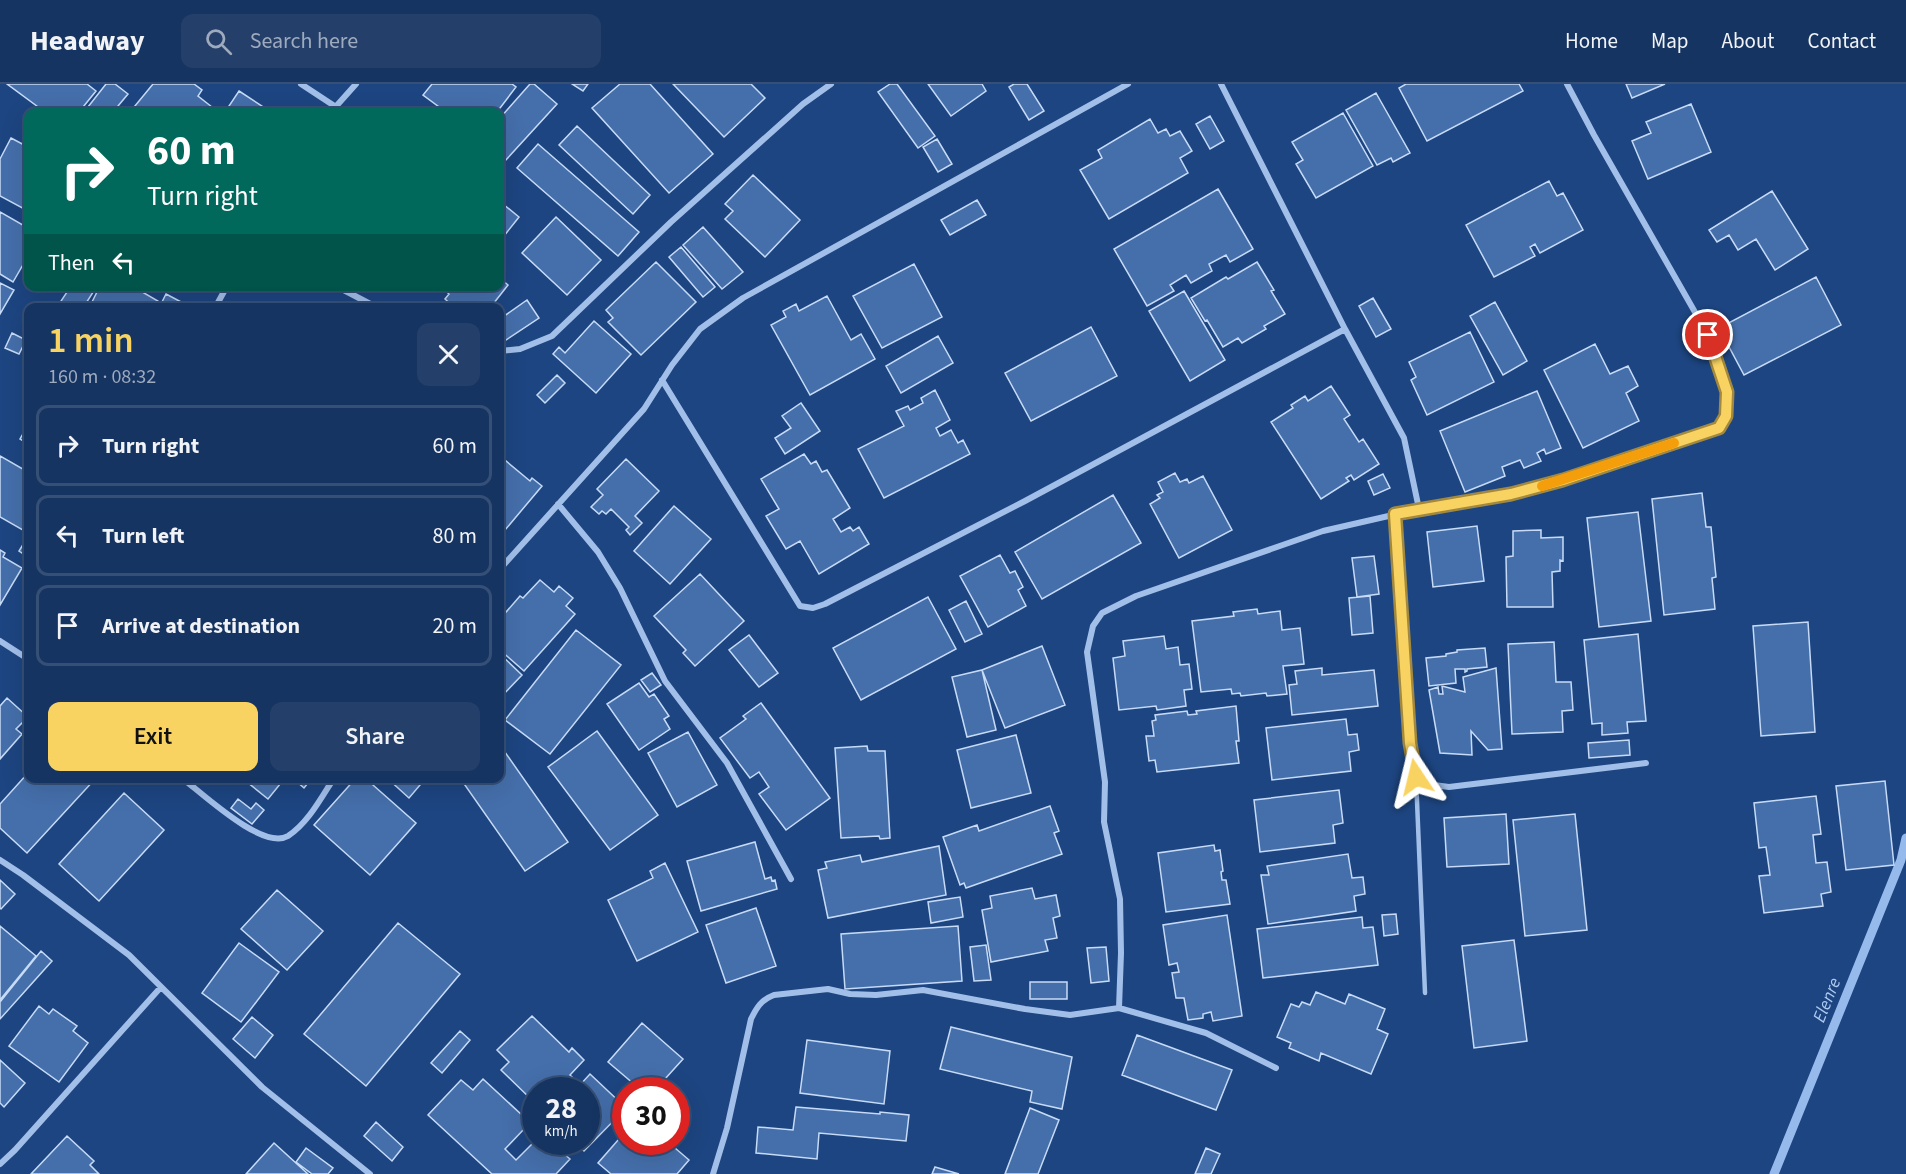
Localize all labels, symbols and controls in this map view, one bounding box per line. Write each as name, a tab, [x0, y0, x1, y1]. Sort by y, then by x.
search box	[181, 14, 601, 68]
text: Headway	[30, 21, 145, 61]
icon: search	[202, 25, 235, 58]
text: Search here	[250, 25, 358, 57]
text: Home	[1565, 26, 1618, 56]
text: Map	[1651, 26, 1689, 56]
text: About	[1722, 26, 1774, 56]
text: Contact	[1807, 26, 1876, 56]
text: 60 m	[147, 121, 236, 181]
icon: right	[48, 132, 126, 210]
text: Turn right	[147, 177, 258, 216]
icon: left	[107, 246, 140, 279]
text: Then	[48, 247, 95, 279]
pin	[1682, 309, 1733, 360]
text: 1 min	[48, 315, 134, 366]
icon: arrive	[1691, 318, 1724, 351]
button: close	[417, 323, 480, 386]
text: 160 m · 08:32	[48, 363, 156, 391]
icon: right	[51, 429, 84, 462]
text: Turn right	[102, 430, 199, 462]
text: 60 m	[432, 430, 477, 462]
icon: left	[51, 519, 84, 552]
text: Turn left	[102, 520, 184, 552]
text: 80 m	[432, 520, 477, 552]
icon: arrive	[51, 609, 84, 642]
text: Arrive at destination	[102, 610, 300, 642]
text: 20 m	[432, 610, 477, 642]
button: Exit	[48, 702, 258, 771]
button: Share	[270, 702, 480, 771]
position arrow	[1384, 745, 1448, 809]
water label: Elenre	[1807, 974, 1847, 1026]
speed limit sign: 30	[612, 1077, 690, 1155]
text: 28	[545, 1087, 577, 1130]
text: km/h	[544, 1121, 578, 1142]

